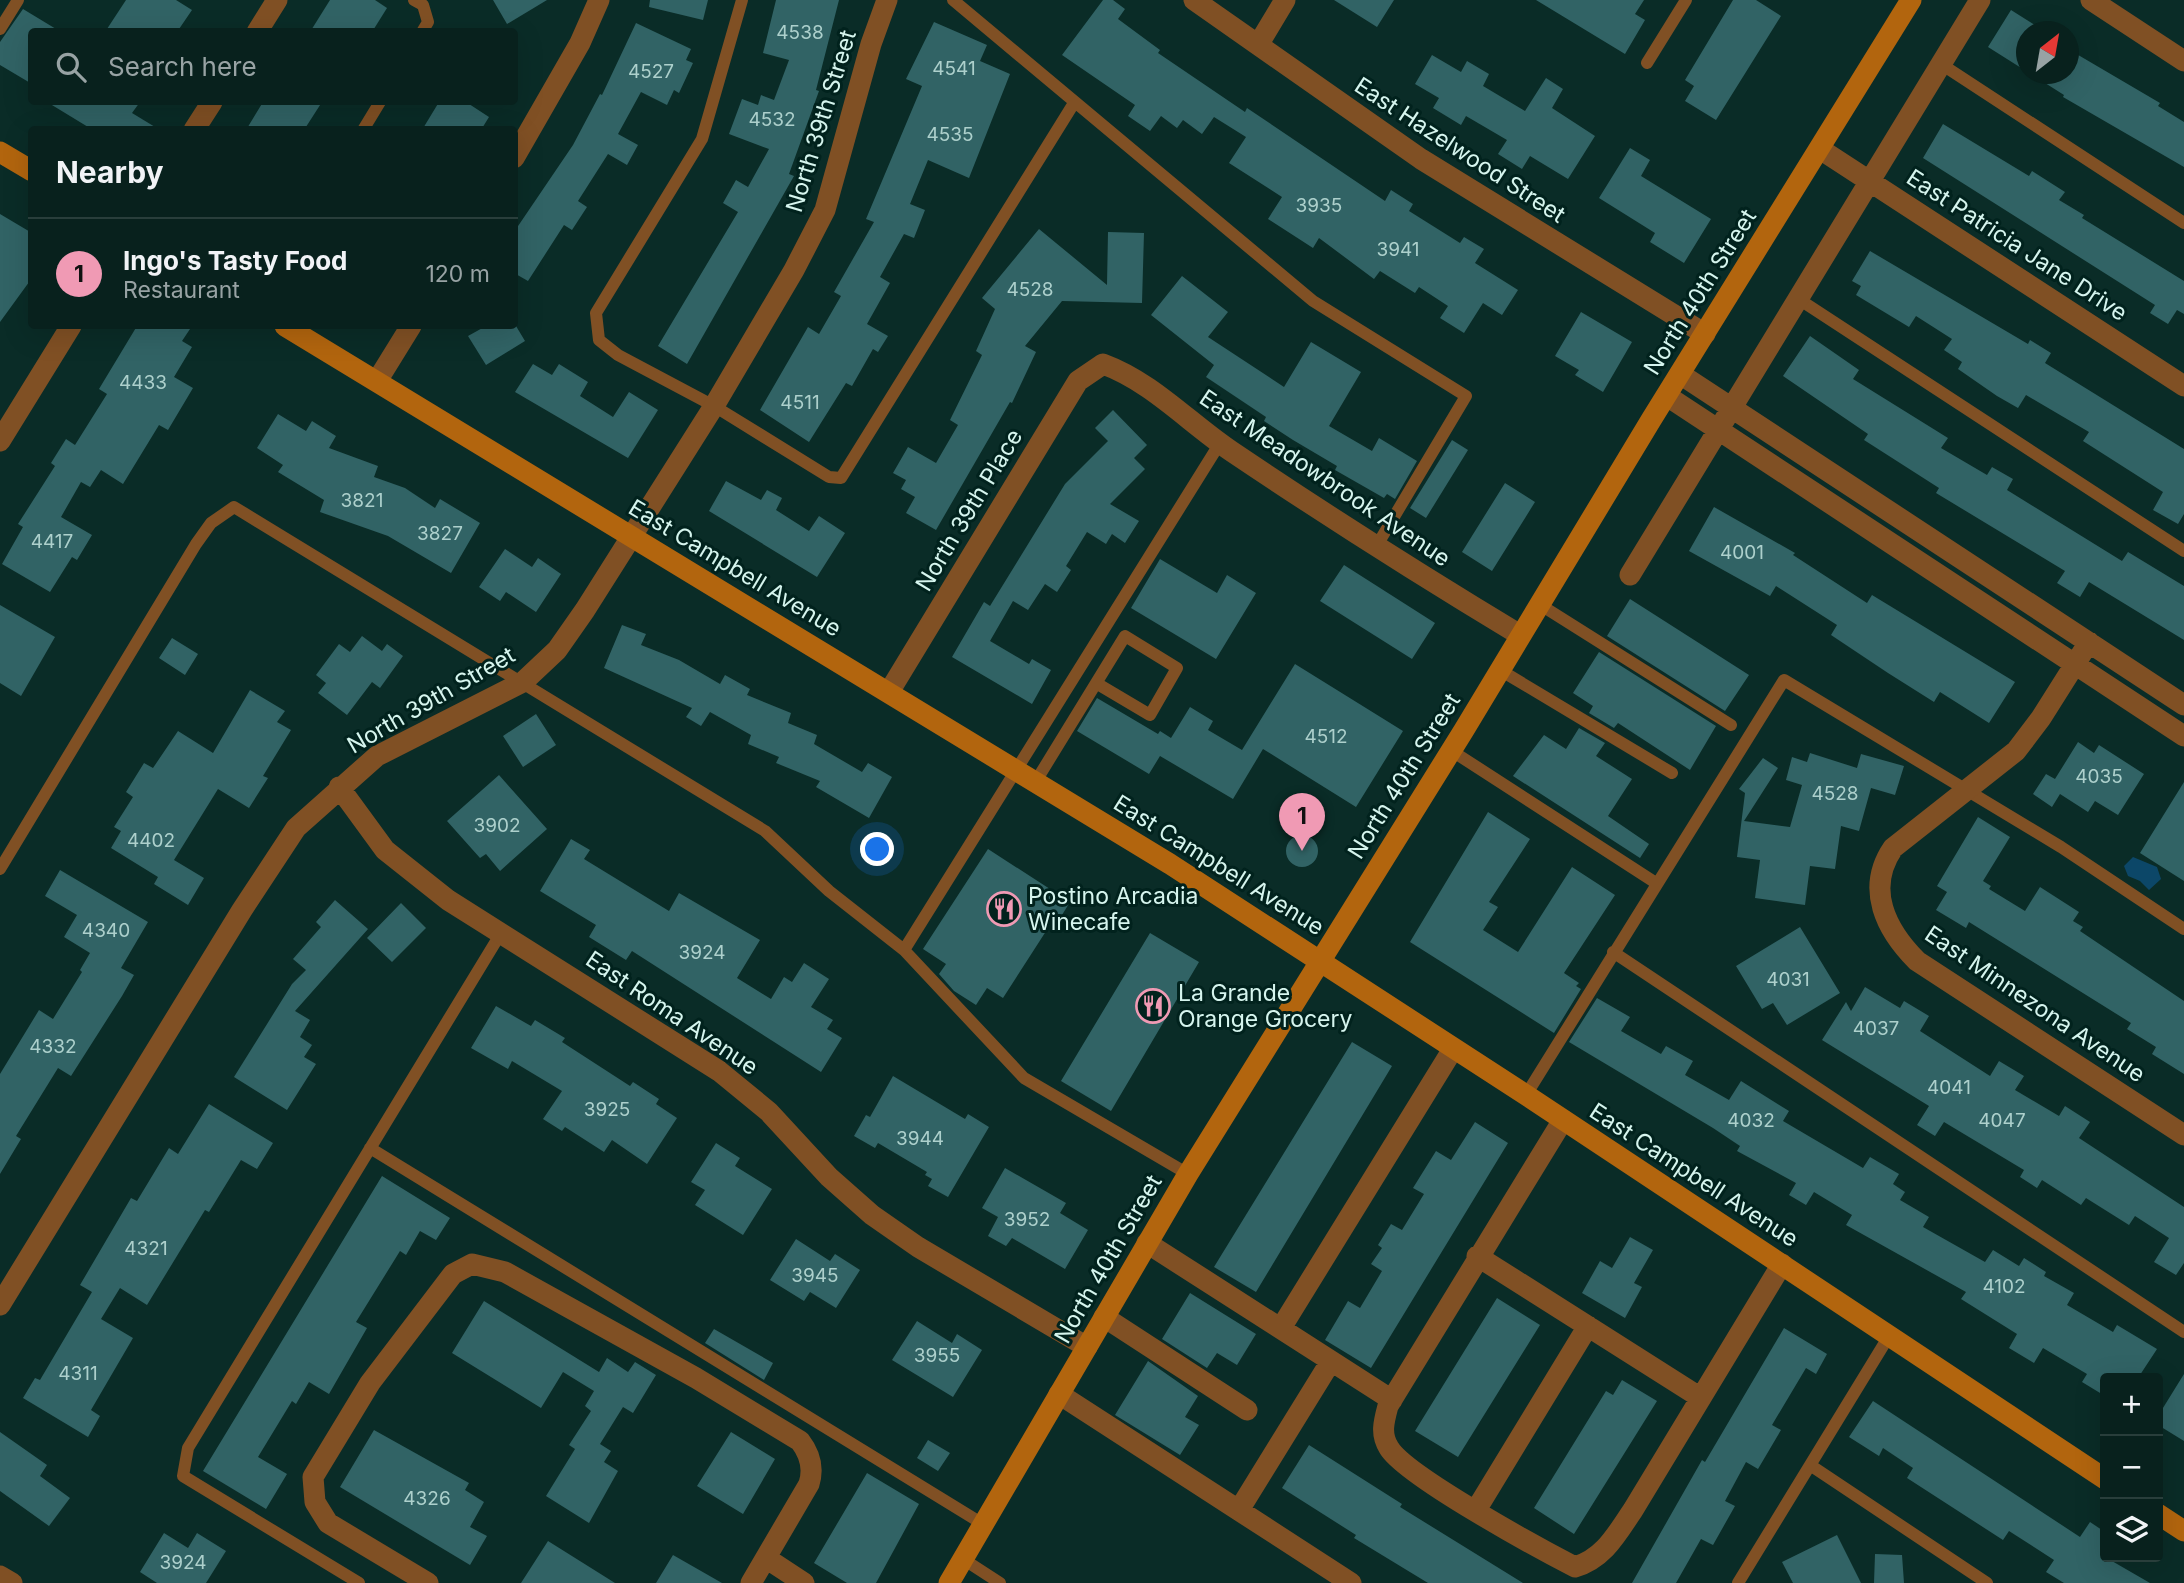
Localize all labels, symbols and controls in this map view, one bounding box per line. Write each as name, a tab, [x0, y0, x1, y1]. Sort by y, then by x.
house number: 4538	[776, 21, 824, 44]
north arrow	[2016, 21, 2079, 84]
street label: North 39th Street	[780, 26, 862, 215]
search box	[28, 28, 518, 105]
icon: search	[52, 48, 90, 86]
text: Search here	[108, 51, 257, 82]
house number: 4541	[932, 57, 976, 80]
house number: 4527	[628, 60, 674, 83]
street label: East Hazelwood Street	[1349, 71, 1571, 229]
house number: 4532	[748, 108, 796, 131]
house number: 4535	[926, 123, 974, 146]
text: Nearby	[56, 154, 164, 190]
street label: East Patricia Jane Drive	[1901, 163, 2133, 327]
house number: 3935	[1296, 194, 1342, 217]
street label: North 40th Street	[1638, 204, 1762, 380]
house number: 3941	[1376, 238, 1420, 261]
text: Ingo's Tasty Food	[123, 245, 347, 276]
text: 1	[74, 260, 84, 288]
text: 120 m	[425, 260, 490, 288]
text: Restaurant	[123, 276, 240, 304]
house number: 4528	[1006, 278, 1054, 301]
house number: 4433	[119, 371, 167, 394]
street label: East Meadowbrook Avenue	[1194, 384, 1456, 572]
house number: 4511	[780, 391, 820, 414]
street label: North 39th Place	[910, 424, 1028, 596]
house number: 3821	[341, 489, 383, 512]
street label: East Campbell Avenue	[624, 493, 846, 643]
house number: 3827	[417, 522, 463, 545]
house number: 4417	[31, 530, 73, 553]
house number: 4001	[1720, 541, 1764, 564]
street label: North 39th Street	[342, 640, 520, 759]
street label: North 40th Street	[1342, 688, 1466, 864]
house number: 4512	[1304, 725, 1348, 748]
house number: 4035	[2075, 765, 2123, 788]
house number: 4528	[1811, 782, 1859, 805]
street label: East Campbell Avenue	[1109, 789, 1329, 941]
pin: 1	[1279, 793, 1325, 851]
house number: 3902	[473, 814, 521, 837]
house number: 4402	[127, 829, 175, 852]
your location	[860, 832, 894, 866]
place label: Postino Arcadia Winecafe	[1028, 882, 1198, 936]
restaurant icon: Postino Arcadia Winecafe	[985, 890, 1023, 928]
house number: 4340	[82, 919, 130, 942]
street label: East Minnezona Avenue	[1920, 920, 2150, 1088]
house number: 3924	[678, 941, 726, 964]
street label: East Roma Avenue	[581, 945, 763, 1081]
house number: 4031	[1766, 968, 1810, 991]
place label: La Grande Orange Grocery	[1178, 979, 1353, 1033]
restaurant icon: La Grande Orange Grocery	[1134, 987, 1172, 1025]
house number: 4037	[1853, 1017, 1899, 1040]
house number: 4332	[29, 1035, 77, 1058]
house number: 4041	[1927, 1076, 1971, 1099]
street label: East Campbell Avenue	[1585, 1097, 1803, 1253]
house number: 3925	[584, 1098, 630, 1121]
house number: 4032	[1727, 1109, 1775, 1132]
house number: 4047	[1978, 1109, 2026, 1132]
house number: 3944	[896, 1127, 944, 1150]
street label: North 40th Street	[1048, 1169, 1168, 1348]
house number: 3952	[1004, 1208, 1050, 1231]
house number: 4321	[124, 1237, 168, 1260]
house number: 3945	[791, 1264, 839, 1287]
house number: 4102	[1982, 1275, 2026, 1298]
house number: 3955	[914, 1344, 960, 1367]
house number: 4311	[58, 1362, 98, 1385]
map controls	[2100, 1373, 2163, 1562]
button: +	[2100, 1373, 2163, 1436]
button: −	[2100, 1436, 2163, 1499]
house number: 4326	[403, 1487, 451, 1510]
button: layers	[2100, 1499, 2163, 1562]
house number: 3924	[159, 1551, 207, 1574]

